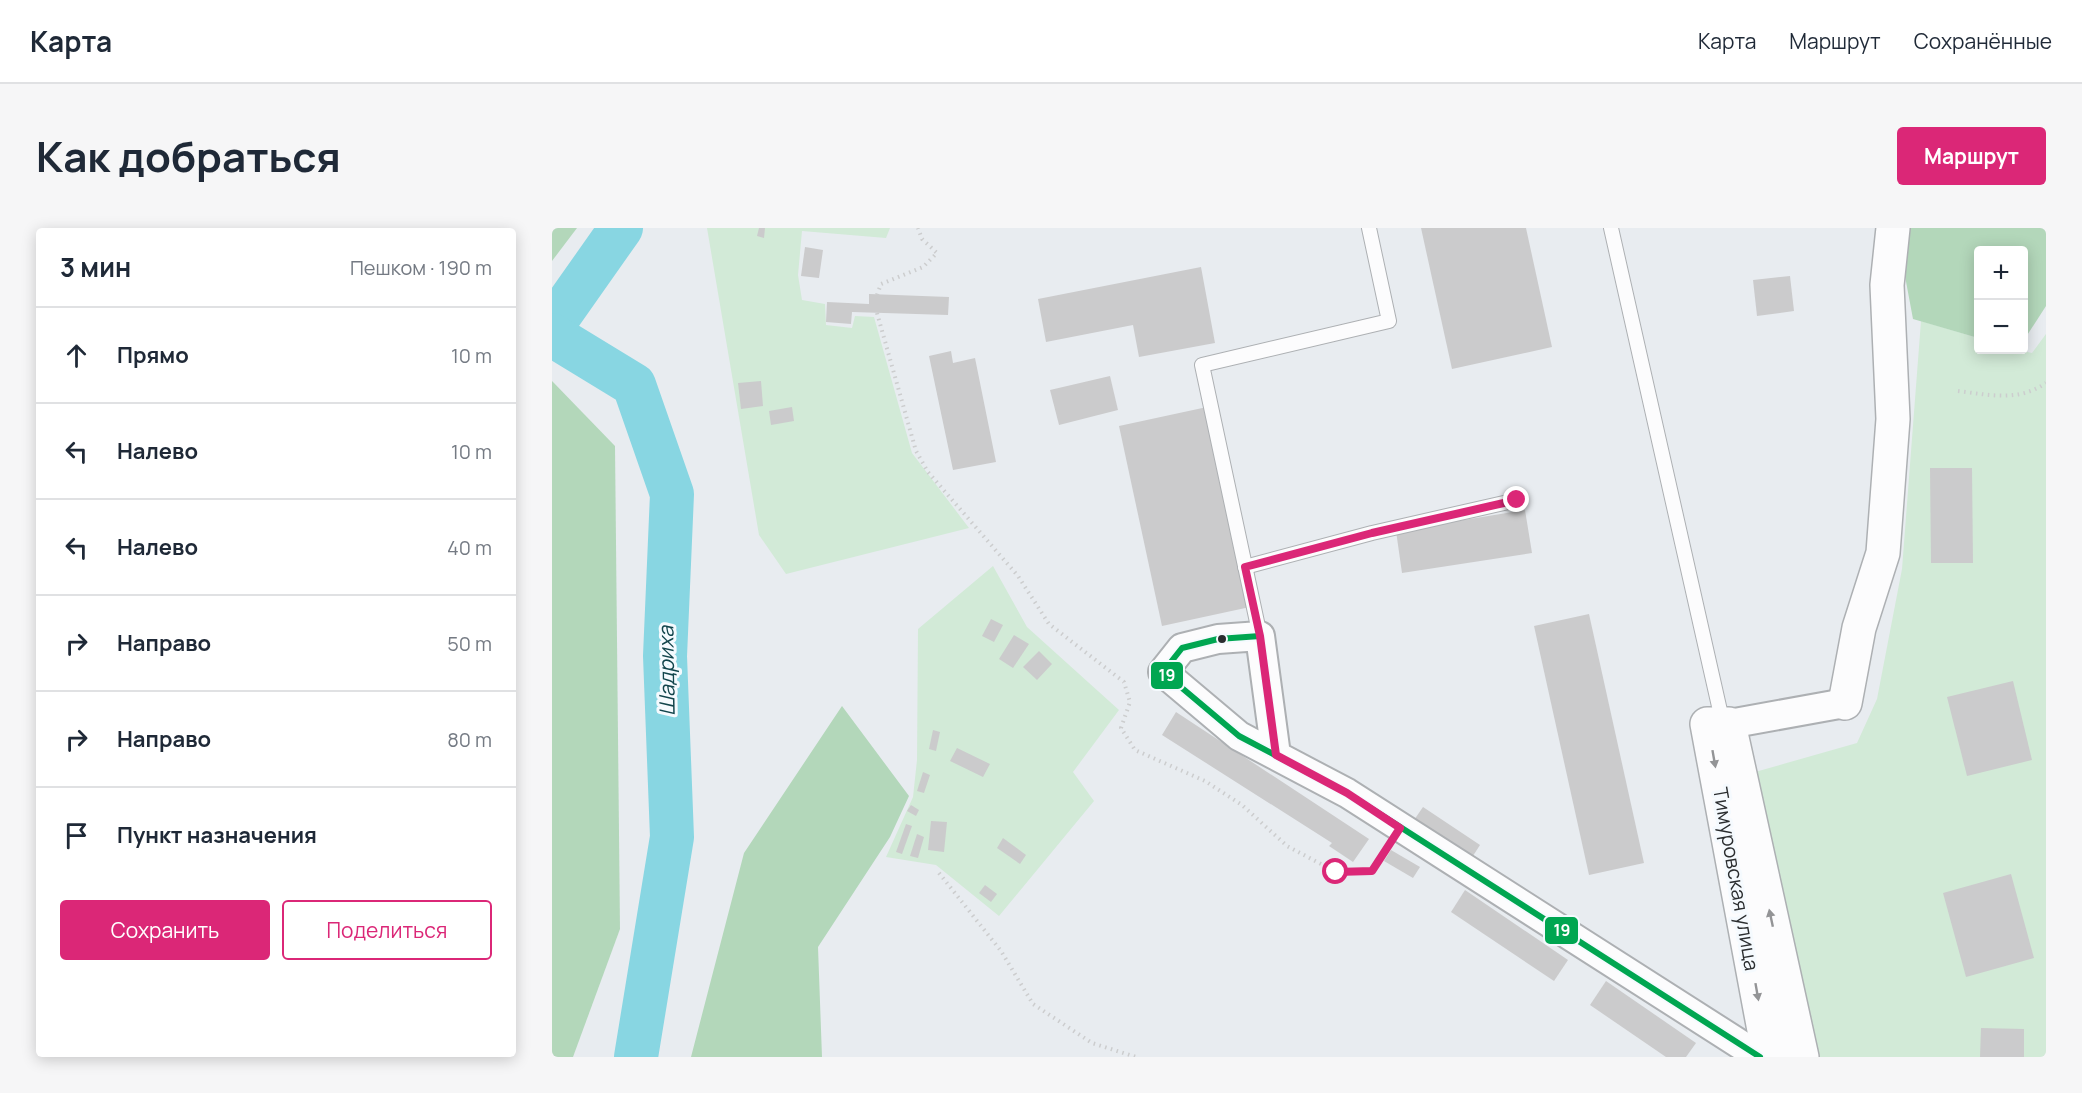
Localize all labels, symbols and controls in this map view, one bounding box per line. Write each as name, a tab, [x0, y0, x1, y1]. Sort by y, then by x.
text: Карта	[30, 22, 112, 60]
text: Карта	[1698, 27, 1756, 55]
text: Маршрут	[1789, 27, 1881, 55]
text: Сохранённые	[1914, 27, 2052, 55]
text: Как добраться	[36, 127, 341, 185]
button: Маршрут	[1897, 127, 2046, 185]
map controls	[1974, 246, 2028, 354]
button: +	[1974, 246, 2028, 300]
text: 3 мин	[60, 249, 131, 285]
text: Пешком · 190 m	[350, 254, 492, 281]
button: −	[1974, 300, 2028, 354]
icon: ahead	[60, 339, 93, 372]
text: Прямо	[117, 340, 189, 370]
text: 10 m	[451, 342, 492, 369]
icon: left	[60, 435, 93, 468]
text: Налево	[117, 436, 198, 466]
text: 10 m	[451, 438, 492, 465]
route end	[1503, 486, 1529, 512]
icon: left	[60, 531, 93, 564]
text: Налево	[117, 532, 198, 562]
text: 40 m	[447, 534, 492, 561]
water label: Шадриха	[651, 624, 681, 716]
icon: right	[60, 627, 93, 660]
text: Направо	[117, 628, 211, 658]
text: 50 m	[447, 630, 492, 657]
unlabelled marker	[1216, 633, 1228, 645]
line badge: 19	[1150, 661, 1184, 690]
text: 19	[1159, 664, 1175, 686]
icon: right	[60, 723, 93, 756]
text: Направо	[117, 724, 211, 754]
text: 80 m	[447, 726, 492, 753]
one-way arrow	[1710, 750, 1719, 769]
street label: Тимуровская улица	[1707, 785, 1766, 973]
icon: arrive	[60, 819, 93, 852]
text: Пункт назначения	[117, 820, 317, 850]
route start	[1322, 858, 1348, 884]
button: Сохранить	[60, 900, 270, 960]
button: Поделиться	[282, 900, 492, 960]
one-way arrow	[1766, 908, 1776, 927]
line badge: 19	[1544, 916, 1579, 945]
text: 19	[1554, 919, 1570, 941]
one-way arrow	[1753, 983, 1762, 1002]

